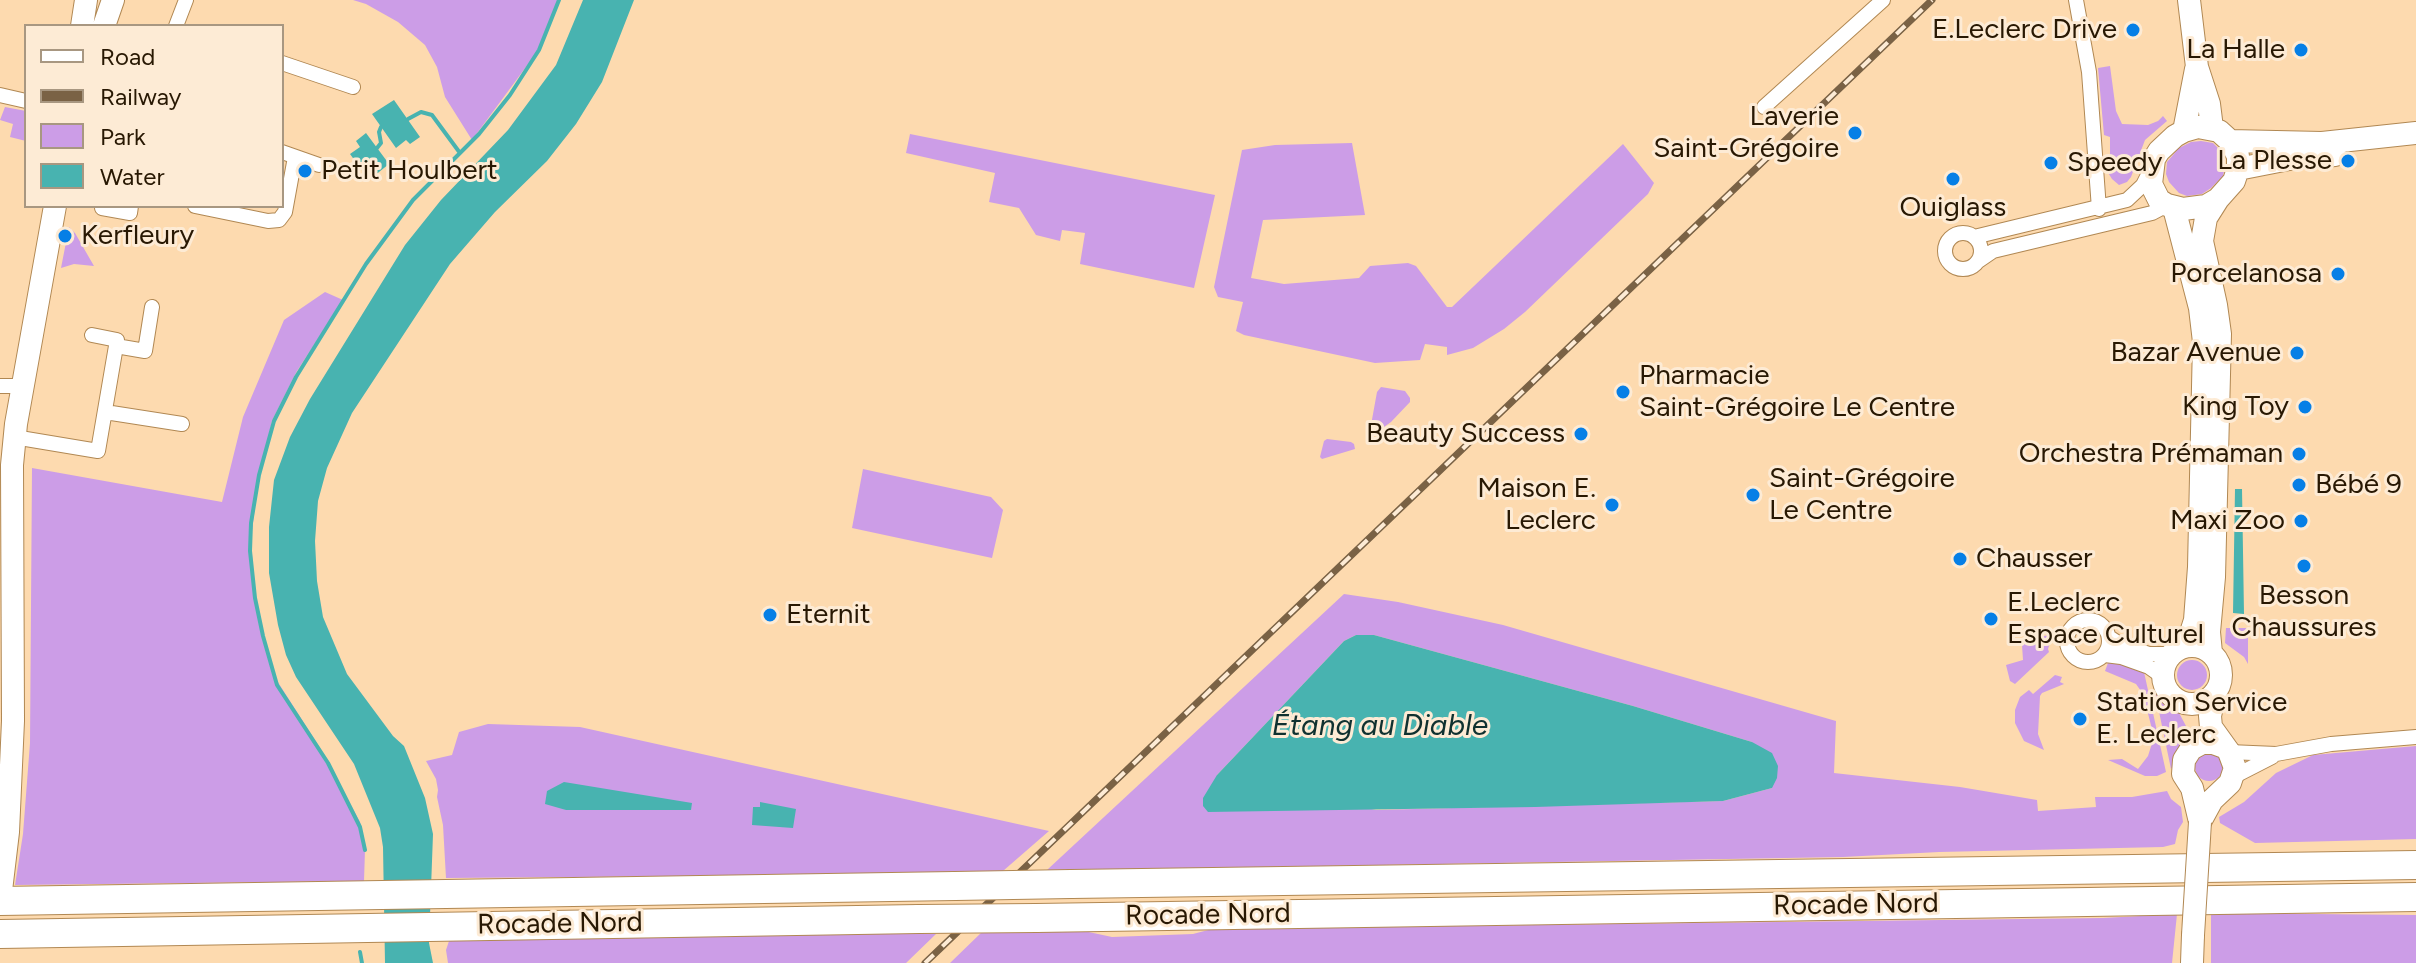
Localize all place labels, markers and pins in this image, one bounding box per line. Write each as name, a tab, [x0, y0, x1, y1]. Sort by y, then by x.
place label: E.Leclerc Drive	[1932, 13, 2117, 47]
marker: E.Leclerc Drive	[2124, 21, 2142, 39]
place label: La Halle	[2186, 33, 2285, 67]
marker: La Halle	[2292, 41, 2310, 59]
place label: Laverie Saint-Grégoire	[1653, 100, 1839, 166]
marker: Laverie Saint-Grégoire	[1846, 124, 1864, 142]
place label: La Plesse	[2217, 144, 2332, 178]
place label: Speedy	[2067, 146, 2162, 180]
marker: La Plesse	[2339, 152, 2357, 170]
place label: Petit Houlbert	[321, 154, 498, 188]
marker: Speedy	[2042, 154, 2060, 172]
marker: Petit Houlbert	[296, 162, 314, 180]
marker: Ouiglass	[1944, 170, 1962, 188]
place label: Ouiglass	[1900, 191, 2006, 225]
place label: Kerfleury	[81, 219, 194, 253]
marker: Kerfleury	[56, 227, 74, 245]
place label: Porcelanosa	[2170, 257, 2322, 291]
marker: Porcelanosa	[2329, 265, 2347, 283]
place label: Bazar Avenue	[2111, 336, 2281, 370]
marker: Bazar Avenue	[2288, 344, 2306, 362]
place label: Pharmacie Saint-Grégoire Le Centre	[1639, 359, 1955, 425]
marker: Pharmacie Saint-Grégoire Le Centre	[1614, 383, 1632, 401]
place label: King Toy	[2182, 390, 2289, 424]
marker: King Toy	[2296, 398, 2314, 416]
place label: Beauty Success	[1366, 417, 1565, 451]
marker: Beauty Success	[1572, 425, 1590, 443]
place label: Orchestra Prémaman	[2019, 437, 2283, 471]
marker: Orchestra Prémaman	[2290, 445, 2308, 463]
place label: Saint-Grégoire Le Centre	[1769, 462, 1955, 528]
place label: Bébé 9	[2315, 468, 2402, 502]
place label: Maison E. Leclerc	[1477, 472, 1596, 538]
marker: Bébé 9	[2290, 476, 2308, 494]
marker: Saint-Grégoire Le Centre	[1744, 486, 1762, 504]
marker: Maison E. Leclerc	[1603, 496, 1621, 514]
place label: Maxi Zoo	[2170, 504, 2285, 538]
marker: Maxi Zoo	[2292, 512, 2310, 530]
place label: Chausser	[1976, 542, 2093, 576]
marker: Chausser	[1951, 550, 1969, 568]
marker: Besson Chaussures	[2295, 557, 2313, 575]
place label: Besson Chaussures	[2231, 579, 2377, 645]
place label: E.Leclerc Espace Culturel	[2007, 586, 2204, 652]
place label: Eternit	[786, 598, 871, 632]
marker: Eternit	[761, 606, 779, 624]
marker: E.Leclerc Espace Culturel	[1982, 610, 2000, 628]
place label: Station Service E. Leclerc	[2096, 686, 2287, 752]
marker: Station Service E. Leclerc	[2071, 710, 2089, 728]

